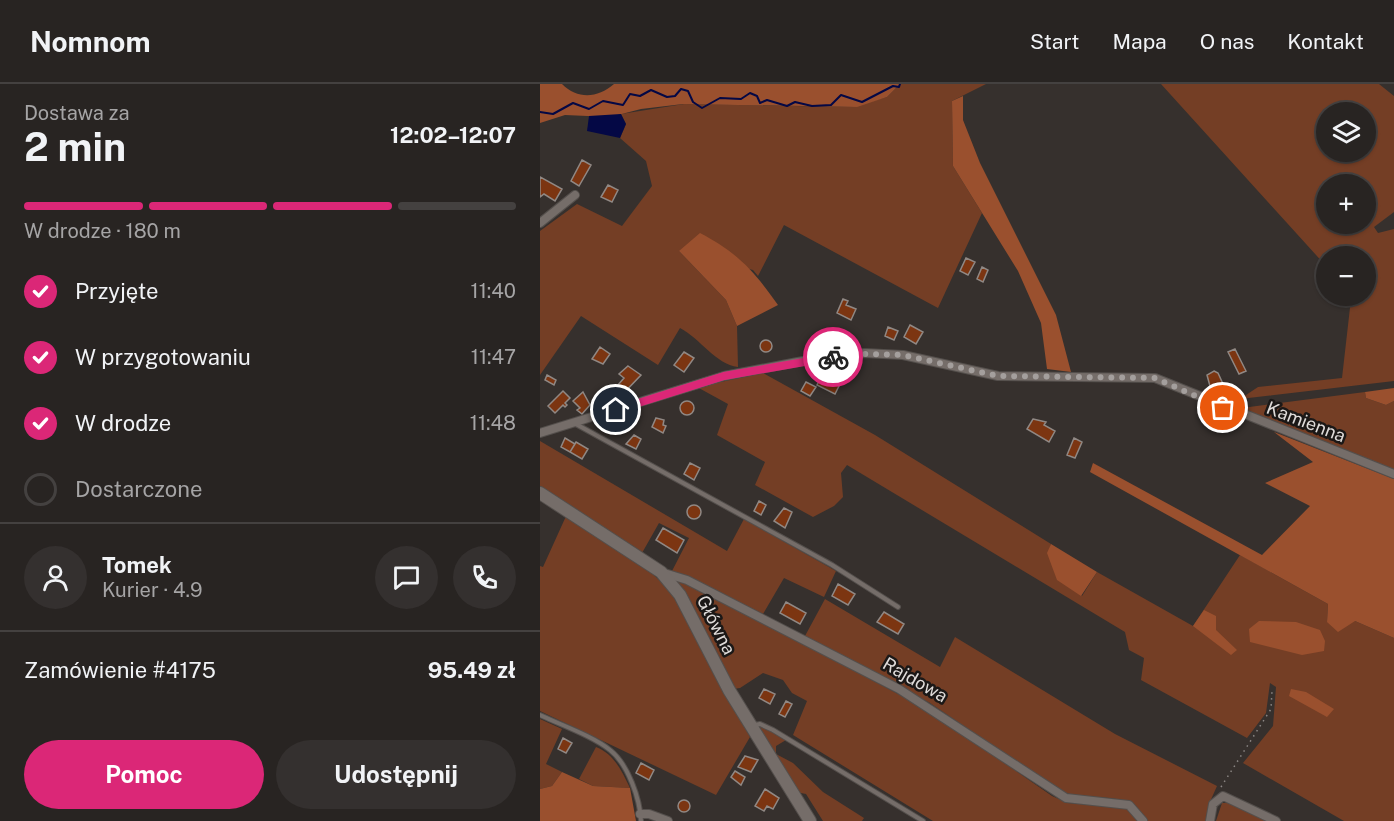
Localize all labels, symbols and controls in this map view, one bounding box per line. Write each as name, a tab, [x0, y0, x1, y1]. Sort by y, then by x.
text: Nomnom	[30, 25, 151, 58]
text: Start	[1030, 29, 1080, 54]
text: Mapa	[1113, 29, 1167, 54]
text: O nas	[1200, 29, 1254, 54]
text: Kontakt	[1287, 29, 1364, 54]
text: Dostawa za	[24, 101, 130, 125]
map controls	[1316, 102, 1376, 306]
button: layers	[1316, 102, 1376, 162]
text: 12:02–12:07	[390, 122, 516, 148]
text: 2 min	[24, 124, 126, 170]
button: +	[1316, 174, 1376, 234]
text: W drodze · 180 m	[24, 219, 181, 243]
button: −	[1316, 246, 1376, 306]
icon: check	[24, 275, 57, 308]
text: Przyjęte	[75, 278, 158, 304]
text: 11:40	[471, 279, 516, 303]
courier	[803, 327, 863, 387]
icon: check	[24, 341, 57, 374]
icon: bike	[817, 341, 850, 374]
text: W przygotowaniu	[75, 344, 251, 370]
text: 11:47	[471, 345, 516, 369]
pin	[1197, 382, 1248, 433]
pin	[590, 384, 641, 435]
icon: bag	[1206, 391, 1239, 424]
icon: home	[599, 393, 632, 426]
street label: Kamienna	[1264, 397, 1349, 446]
icon: check	[24, 407, 57, 440]
text: W drodze	[75, 410, 171, 436]
text: 11:48	[470, 411, 516, 435]
text: Dostarczone	[75, 476, 202, 502]
button: person	[24, 546, 87, 609]
button: chat	[375, 546, 438, 609]
button: phone	[453, 546, 516, 609]
text: Tomek	[102, 552, 172, 578]
text: Kurier · 4.9	[102, 578, 202, 602]
street label: Główna	[693, 592, 740, 658]
street label: Rajdowa	[879, 653, 951, 706]
text: Zamówienie #4175	[24, 657, 216, 683]
text: 95.49 zł	[428, 657, 516, 683]
button: Pomoc	[24, 740, 264, 809]
button: Udostępnij	[276, 740, 516, 809]

